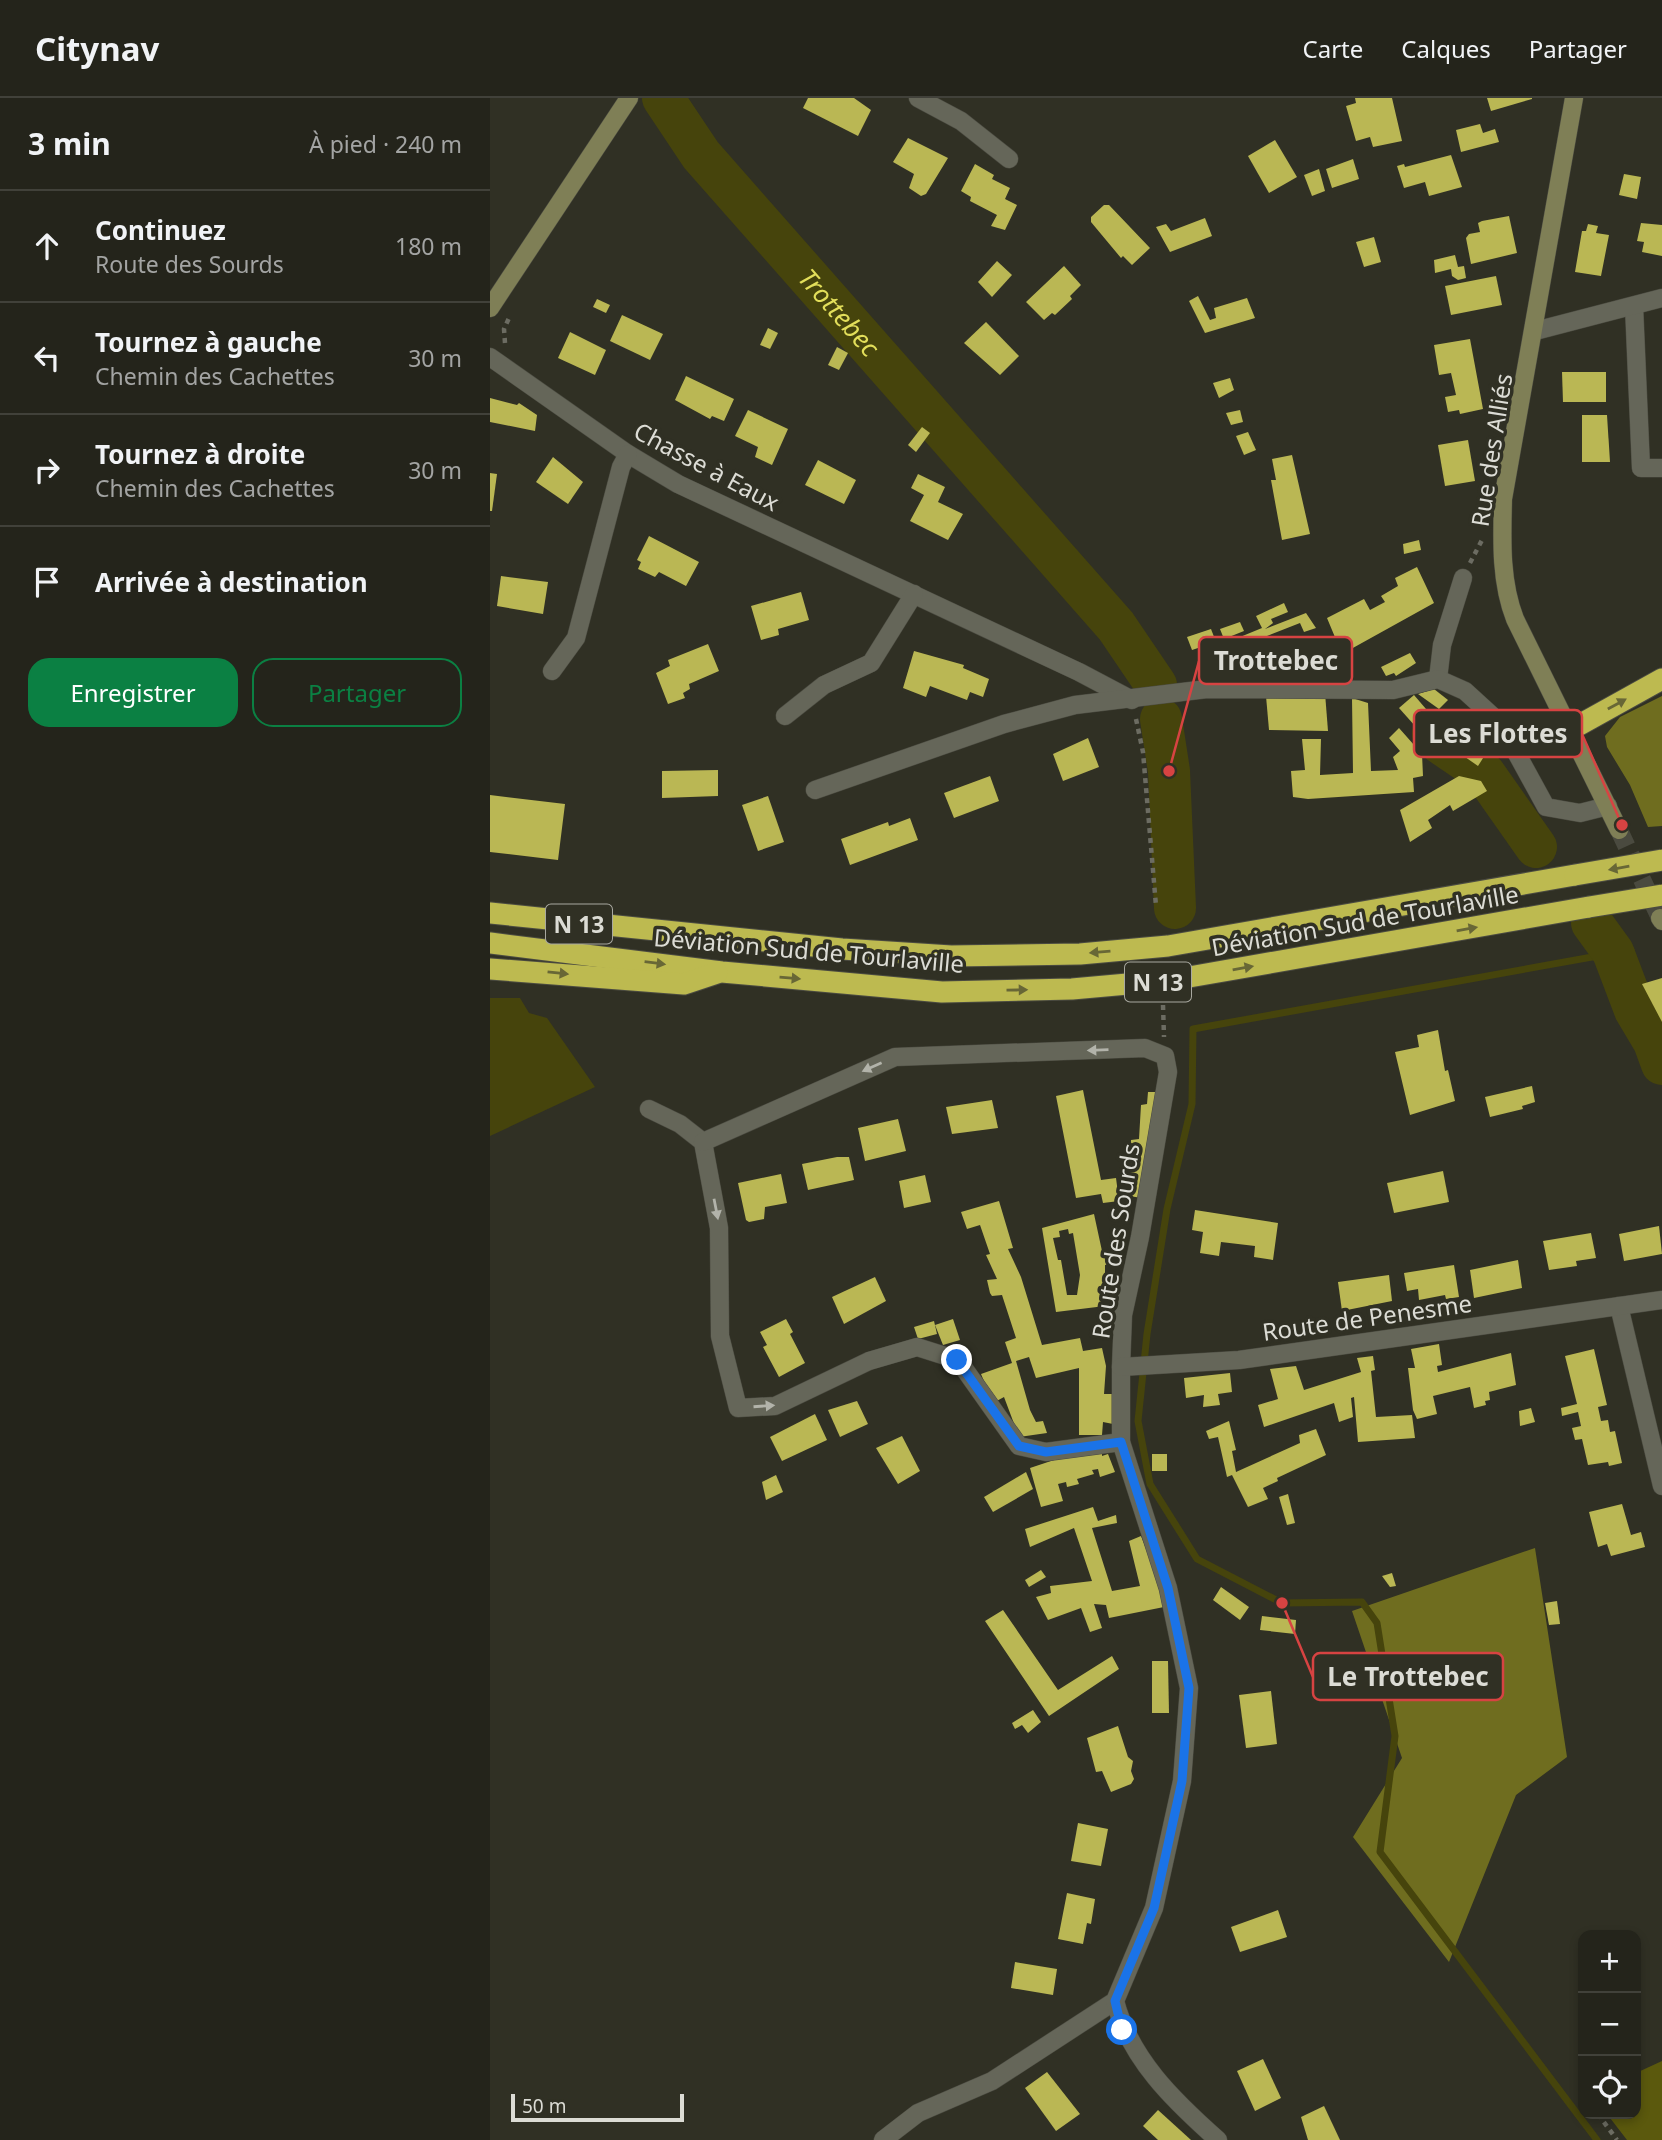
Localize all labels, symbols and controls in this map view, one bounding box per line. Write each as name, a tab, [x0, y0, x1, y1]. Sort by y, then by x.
text: Citynav	[35, 26, 159, 71]
text: Carte	[1303, 32, 1363, 65]
text: Calques	[1401, 32, 1491, 65]
text: Partager	[1529, 32, 1627, 65]
text: 3 min	[28, 123, 111, 164]
text: À pied · 240 m	[309, 128, 462, 160]
text: Continuez	[95, 212, 226, 248]
icon: ahead	[28, 227, 66, 265]
text: 180 m	[395, 230, 462, 262]
text: Route des Sourds	[95, 248, 284, 280]
water label: Trottebec	[791, 260, 888, 364]
text: Tournez à gauche	[95, 324, 322, 360]
icon: left	[28, 339, 66, 377]
text: 30 m	[408, 342, 462, 374]
text: Chemin des Cachettes	[95, 360, 335, 392]
street label: Rue des Alliés	[1463, 371, 1519, 529]
street label: Chasse à Eaux	[628, 414, 786, 518]
text: Tournez à droite	[95, 436, 305, 472]
icon: right	[28, 451, 66, 489]
text: 30 m	[408, 454, 462, 486]
text: Chemin des Cachettes	[95, 472, 335, 504]
icon: arrive	[28, 563, 66, 601]
text: Arrivée à destination	[95, 564, 368, 600]
callout: Trottebec	[1199, 637, 1352, 684]
text: Trottebec	[1214, 642, 1338, 678]
button: Enregistrer	[28, 658, 238, 727]
button: Partager	[252, 658, 462, 727]
one-way arrow	[1607, 698, 1626, 710]
callout: Les Flottes	[1414, 710, 1582, 757]
text: Les Flottes	[1428, 715, 1568, 751]
one-way arrow	[1608, 862, 1630, 873]
street label: Déviation Sud de Tourlaville	[1209, 877, 1521, 963]
road number: N 13	[546, 904, 612, 944]
street label: Déviation Sud de Tourlaville	[652, 920, 966, 980]
one-way arrow	[1456, 923, 1478, 934]
one-way arrow	[1088, 947, 1110, 958]
one-way arrow	[644, 958, 666, 969]
road number: N 13	[1125, 962, 1191, 1002]
one-way arrow	[1232, 962, 1254, 973]
one-way arrow	[547, 968, 569, 979]
one-way arrow	[779, 973, 801, 984]
one-way arrow	[1006, 985, 1028, 996]
one-way arrow	[1087, 1044, 1109, 1055]
one-way arrow	[862, 1062, 883, 1073]
street label: Route des Sourds	[1083, 1141, 1147, 1341]
one-way arrow	[710, 1198, 721, 1220]
street label: Route de Penesme	[1260, 1286, 1474, 1348]
route end	[941, 1344, 972, 1375]
one-way arrow	[753, 1401, 775, 1412]
callout: Le Trottebec	[1313, 1653, 1503, 1700]
text: Le Trottebec	[1327, 1658, 1489, 1694]
map controls	[1578, 1930, 1641, 2119]
button: +	[1578, 1930, 1641, 1993]
button: −	[1578, 1993, 1641, 2056]
route start	[1106, 2014, 1137, 2045]
button: locate	[1578, 2056, 1641, 2119]
scale bar	[511, 2091, 684, 2123]
text: 50 m	[522, 2093, 566, 2119]

